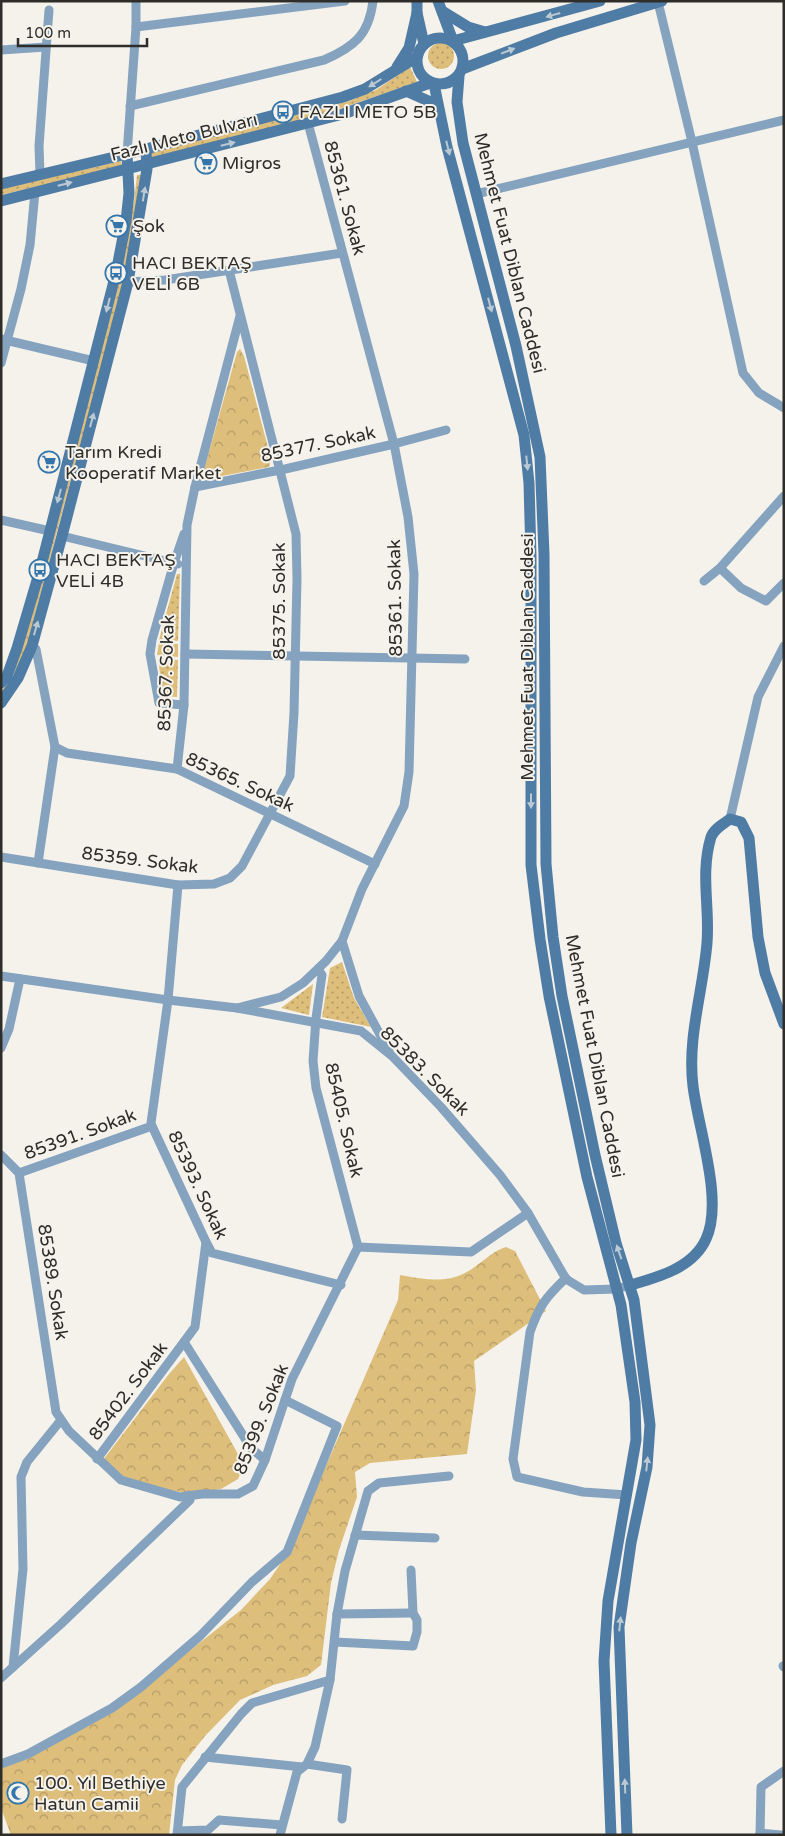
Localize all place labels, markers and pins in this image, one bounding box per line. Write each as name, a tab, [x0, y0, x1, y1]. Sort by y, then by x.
bus stop icon: FAZLI METO 5B	[271, 100, 295, 124]
place label: FAZLI METO 5B	[299, 101, 437, 123]
supermarket icon: Migros	[194, 151, 218, 175]
place label: Migros	[222, 152, 281, 174]
supermarket icon: Şok	[105, 214, 129, 238]
place label: Şok	[133, 215, 165, 237]
place label: HACI BEKTAŞ VELİ 6B	[132, 252, 251, 295]
bus stop icon: HACI BEKTAŞ VELİ 6B	[104, 261, 128, 285]
place label: Tarım Kredi Kooperatif Market	[65, 441, 221, 484]
supermarket icon: Tarım Kredi Kooperatif Market	[37, 450, 61, 474]
place label: HACI BEKTAŞ VELİ 4B	[56, 549, 175, 592]
bus stop icon: HACI BEKTAŞ VELİ 4B	[28, 558, 52, 582]
place label: 100. Yıl Bethiye Hatun Camii	[34, 1772, 166, 1815]
mosque icon: 100. Yıl Bethiye Hatun Camii	[6, 1781, 30, 1805]

